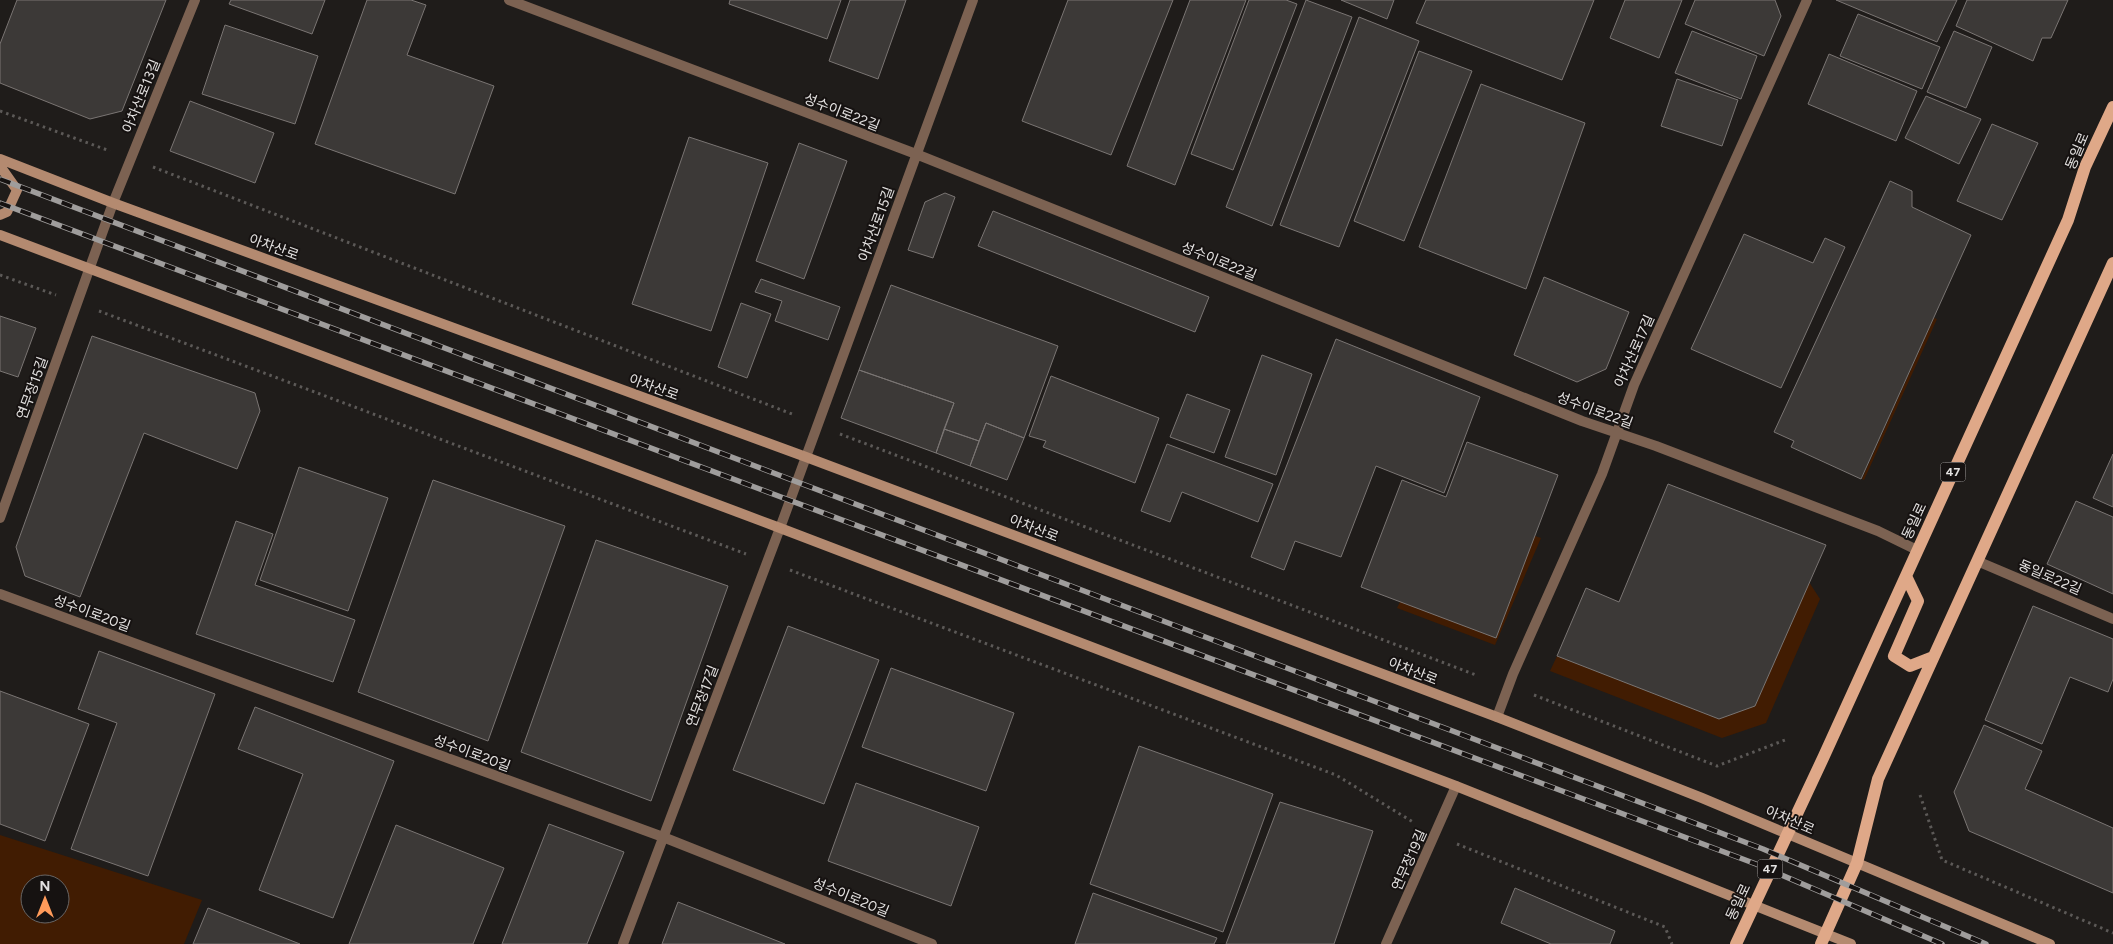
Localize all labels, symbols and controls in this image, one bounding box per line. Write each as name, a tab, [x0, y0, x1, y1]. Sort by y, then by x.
street label: 아차산로13길	[119, 57, 164, 135]
street label: 성수이로22길	[801, 90, 882, 135]
street label: 동일로	[2062, 130, 2093, 172]
street label: 아차산로15길	[855, 185, 898, 264]
street label: 아차산로	[247, 231, 301, 264]
street label: 성수이로22길	[1179, 239, 1259, 284]
street label: 아차산로17길	[1611, 312, 1658, 390]
street label: 연무장15길	[13, 355, 52, 422]
street label: 아차산로	[627, 371, 681, 404]
street label: 성수이로22길	[1554, 389, 1635, 432]
road number: 47	[1940, 462, 1966, 482]
street label: 동일로	[1899, 500, 1930, 542]
street label: 아차산로	[1007, 511, 1061, 546]
street label: 동일로22길	[2016, 557, 2084, 598]
street label: 성수이로20길	[51, 592, 133, 635]
street label: 아차산로	[1386, 654, 1440, 689]
street label: 연무장17길	[683, 663, 722, 729]
street label: 성수이로20길	[431, 732, 513, 775]
street label: 아차산로	[1763, 803, 1817, 838]
street label: 연무장19길	[1388, 827, 1430, 893]
road number: 47	[1758, 860, 1782, 879]
north arrow	[20, 874, 70, 924]
street label: 성수이로20길	[810, 874, 892, 921]
text: N	[40, 878, 50, 895]
street label: 동일로	[1723, 881, 1754, 923]

